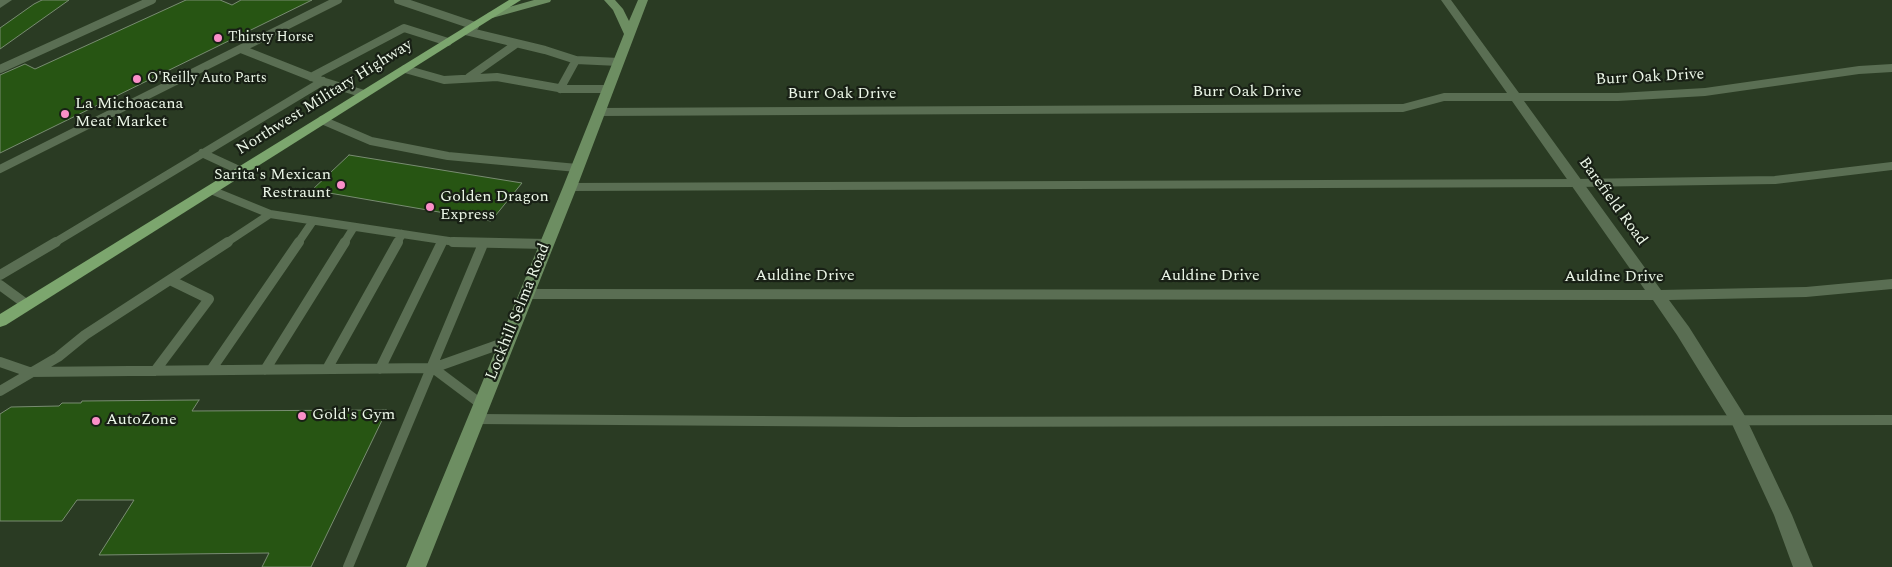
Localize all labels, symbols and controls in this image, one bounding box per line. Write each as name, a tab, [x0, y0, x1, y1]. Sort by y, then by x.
place label: Thirsty Horse	[228, 30, 314, 46]
marker: Thirsty Horse	[212, 32, 224, 44]
street label: Northwest Military Highway	[234, 36, 416, 160]
street label: Burr Oak Drive	[1595, 66, 1705, 90]
place label: O'Reilly Auto Parts	[147, 71, 267, 87]
marker: O'Reilly Auto Parts	[131, 73, 143, 85]
street label: Burr Oak Drive	[1193, 83, 1301, 103]
street label: Burr Oak Drive	[788, 85, 896, 105]
place label: La Michoacana Meat Market	[75, 95, 183, 133]
marker: La Michoacana Meat Market	[59, 108, 71, 120]
street label: Barefield Road	[1574, 154, 1650, 250]
place label: Sarita's Mexican Restraunt	[214, 166, 331, 204]
marker: Sarita's Mexican Restraunt	[335, 179, 347, 191]
place label: Golden Dragon Express	[440, 188, 549, 226]
marker: Golden Dragon Express	[424, 201, 436, 213]
street label: Lockhill Selma Road	[483, 241, 555, 383]
street label: Auldine Drive	[755, 267, 855, 287]
street label: Auldine Drive	[1160, 267, 1260, 287]
street label: Auldine Drive	[1564, 268, 1664, 288]
place label: Gold's Gym	[312, 406, 395, 426]
marker: Gold's Gym	[296, 410, 308, 422]
place label: AutoZone	[106, 411, 177, 431]
marker: AutoZone	[90, 415, 102, 427]

